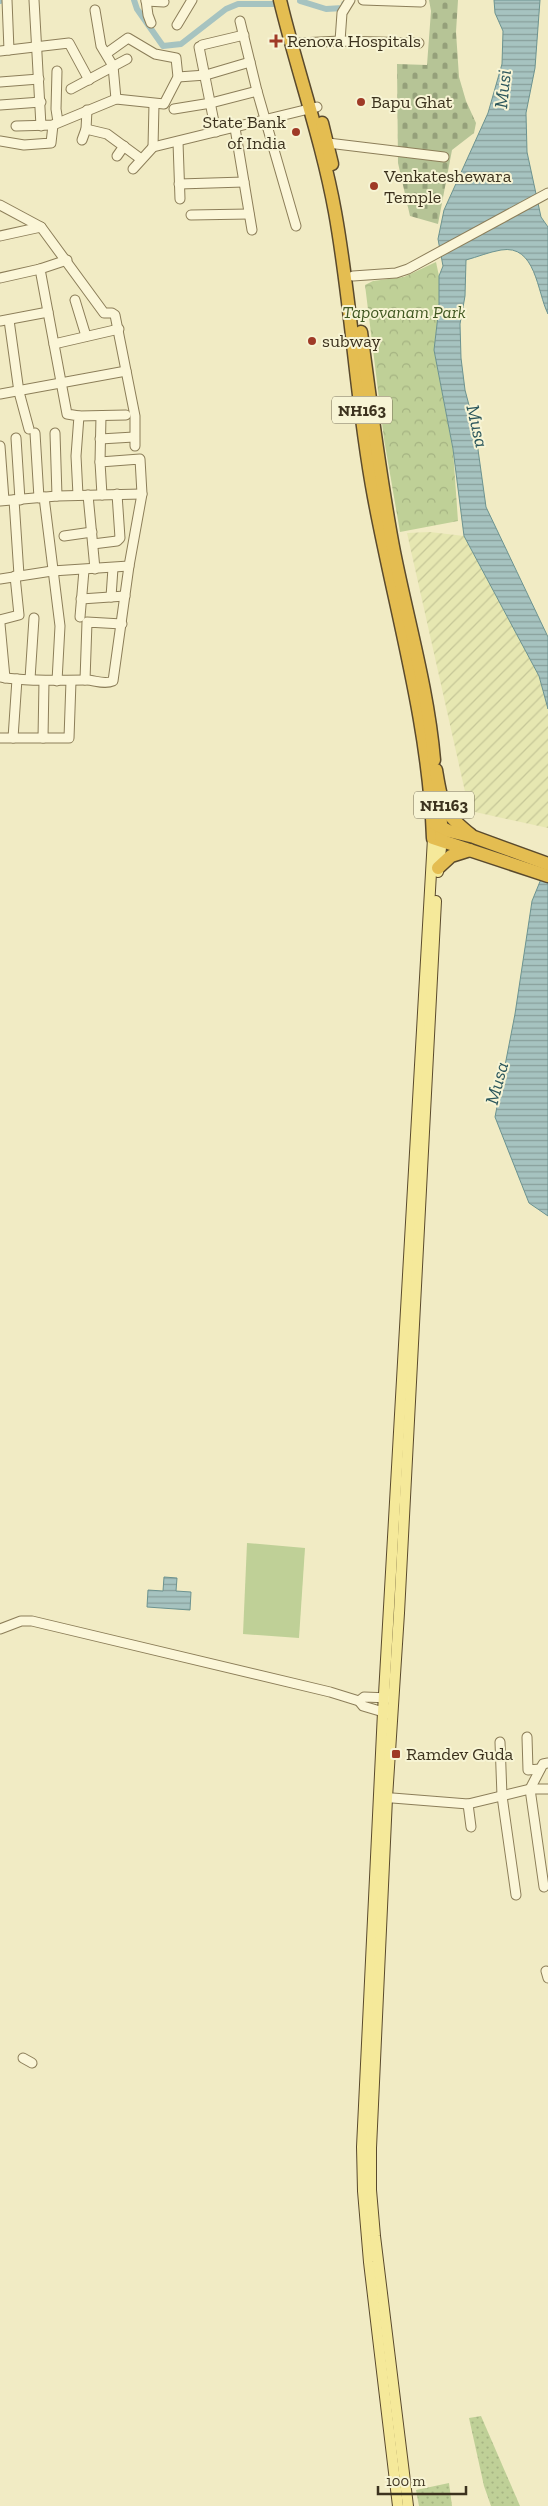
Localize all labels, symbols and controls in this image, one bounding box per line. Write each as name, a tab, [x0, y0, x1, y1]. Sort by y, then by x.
place label: Renova Hospitals	[287, 30, 421, 52]
marker: Renova Hospitals	[269, 34, 283, 48]
water label: Musi	[489, 68, 516, 109]
place label: Bapu Ghat	[371, 91, 453, 113]
marker: Bapu Ghat	[355, 96, 367, 108]
place label: State Bank of India	[203, 111, 287, 154]
marker: State Bank of India	[290, 126, 302, 138]
place label: Venkateshewara Temple	[383, 165, 512, 208]
marker: Venkateshewara Temple	[368, 180, 380, 192]
park label: Tapovanam Park	[342, 301, 466, 323]
place label: subway	[322, 330, 382, 352]
marker: subway	[306, 335, 318, 347]
road number: NH163	[332, 396, 392, 424]
water label: Musa	[461, 402, 494, 450]
road number: NH163	[414, 792, 474, 818]
water label: Musa	[480, 1059, 513, 1107]
place label: Ramdev Guda	[406, 1743, 514, 1765]
marker: Ramdev Guda	[390, 1748, 402, 1760]
scale bar	[378, 2464, 466, 2496]
text: 100 m	[386, 2472, 425, 2490]

